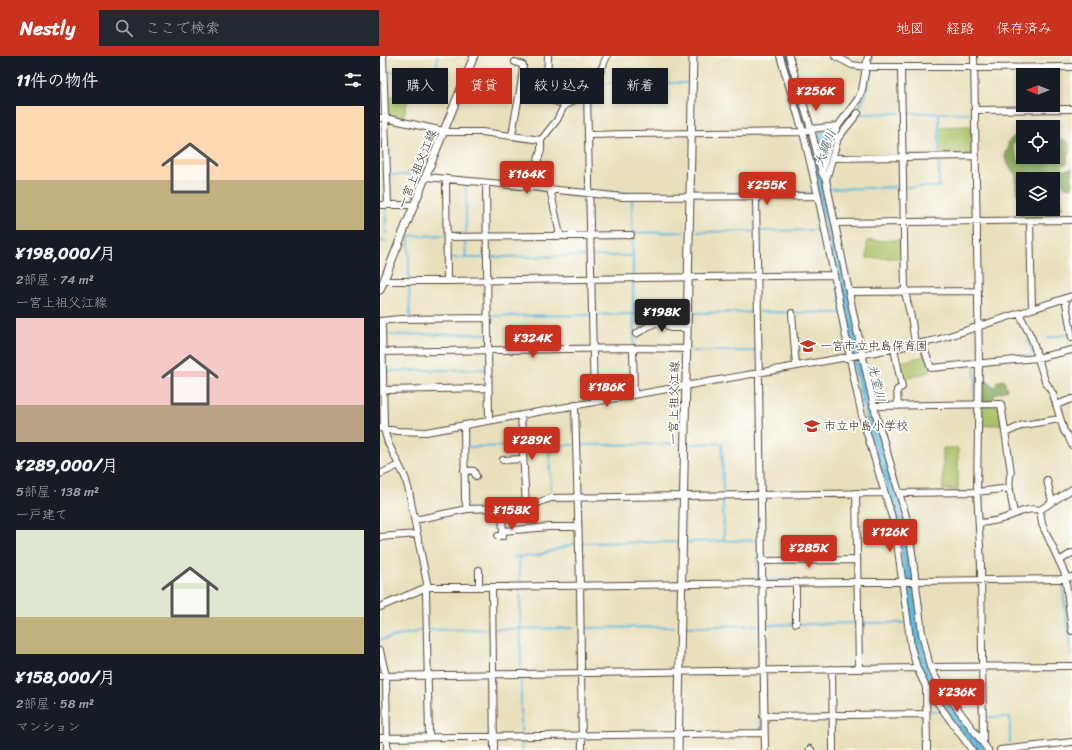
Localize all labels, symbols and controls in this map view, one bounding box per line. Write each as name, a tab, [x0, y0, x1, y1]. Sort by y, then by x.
search box	[99, 10, 379, 46]
text: Nestly	[20, 12, 75, 45]
text: ここで検索	[145, 15, 220, 41]
text: 地図	[896, 16, 924, 41]
text: 経路	[946, 16, 974, 41]
text: 保存済み	[996, 16, 1052, 41]
icon: search	[113, 17, 135, 39]
text: 11件の物件	[16, 65, 99, 95]
chip: 購入	[392, 68, 448, 104]
chip: 賃貸	[456, 68, 512, 104]
chip: 絞り込み	[520, 68, 604, 104]
chip: 新着	[612, 68, 668, 104]
north arrow	[1016, 68, 1060, 112]
map controls	[1016, 68, 1060, 216]
icon: filters	[342, 69, 364, 91]
pin: ¥256K	[788, 78, 844, 112]
text: ¥256K	[797, 79, 835, 102]
button: locate	[1016, 120, 1060, 164]
street label: 一宮上祖父江線	[391, 126, 443, 212]
water label: 大縄川	[807, 126, 843, 170]
icon: home	[154, 132, 226, 204]
pin: ¥164K	[499, 161, 555, 195]
text: ¥164K	[509, 162, 545, 185]
pin: ¥255K	[739, 172, 795, 206]
button: layers	[1016, 172, 1060, 216]
text: ¥255K	[748, 173, 786, 196]
text: ¥198,000/月	[16, 238, 116, 268]
text: 2部屋 · 74 m²	[16, 268, 94, 291]
text: 一宮上祖父江線	[16, 291, 107, 314]
pin: ¥198K	[634, 299, 690, 333]
text: ¥198K	[644, 300, 680, 323]
pin: ¥324K	[505, 325, 561, 359]
text: ¥324K	[514, 326, 552, 349]
place label: 一宮市立中島保育園	[820, 335, 928, 357]
school or university icon: 一宮市立中島保育園	[799, 337, 817, 355]
icon: home	[154, 344, 226, 416]
street label: 一宮上祖父江線	[662, 361, 686, 445]
water label: 光堂川	[861, 361, 893, 405]
pin: ¥186K	[579, 374, 635, 408]
text: ¥186K	[589, 375, 625, 398]
place label: 市立中島小学校	[824, 415, 908, 437]
school or university icon: 市立中島小学校	[803, 417, 821, 435]
pin: ¥289K	[504, 427, 560, 461]
text: ¥289K	[513, 428, 551, 451]
text: ¥289,000/月	[16, 450, 118, 480]
text: 5部屋 · 138 m²	[16, 480, 99, 503]
pin: ¥158K	[484, 497, 540, 531]
text: ¥158K	[494, 498, 530, 521]
text: 一戸建て	[16, 503, 68, 526]
pin: ¥126K	[862, 519, 918, 553]
text: ¥126K	[872, 520, 908, 543]
pin: ¥285K	[781, 535, 837, 569]
text: ¥285K	[790, 536, 828, 559]
icon: home	[154, 556, 226, 628]
text: ¥158,000/月	[16, 662, 116, 692]
pin: ¥236K	[929, 679, 985, 713]
text: ¥236K	[938, 680, 976, 703]
text: 2部屋 · 58 m²	[16, 692, 94, 715]
text: マンション	[16, 715, 80, 738]

